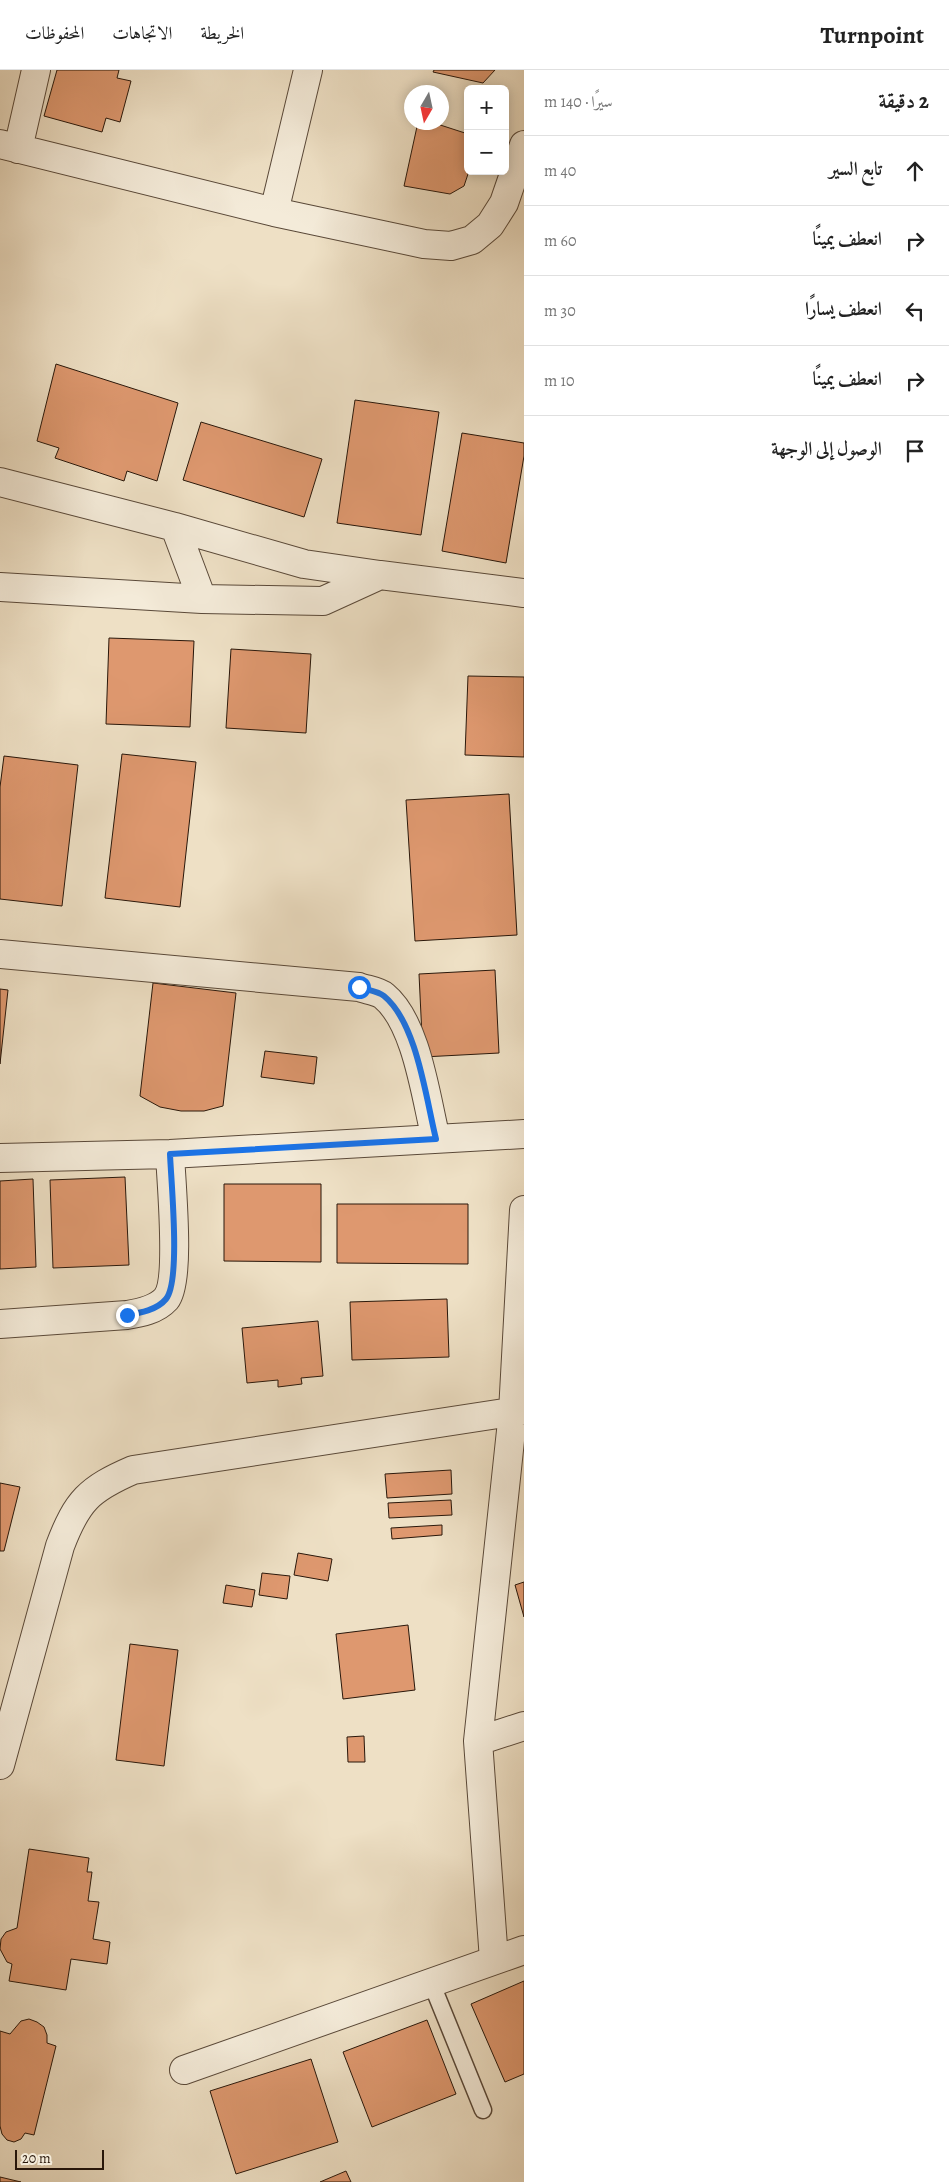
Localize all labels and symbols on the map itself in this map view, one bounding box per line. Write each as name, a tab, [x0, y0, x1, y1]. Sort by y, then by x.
north arrow	[404, 85, 449, 130]
route start	[348, 976, 371, 999]
route end	[116, 1304, 139, 1327]
scale bar	[15, 2147, 104, 2170]

